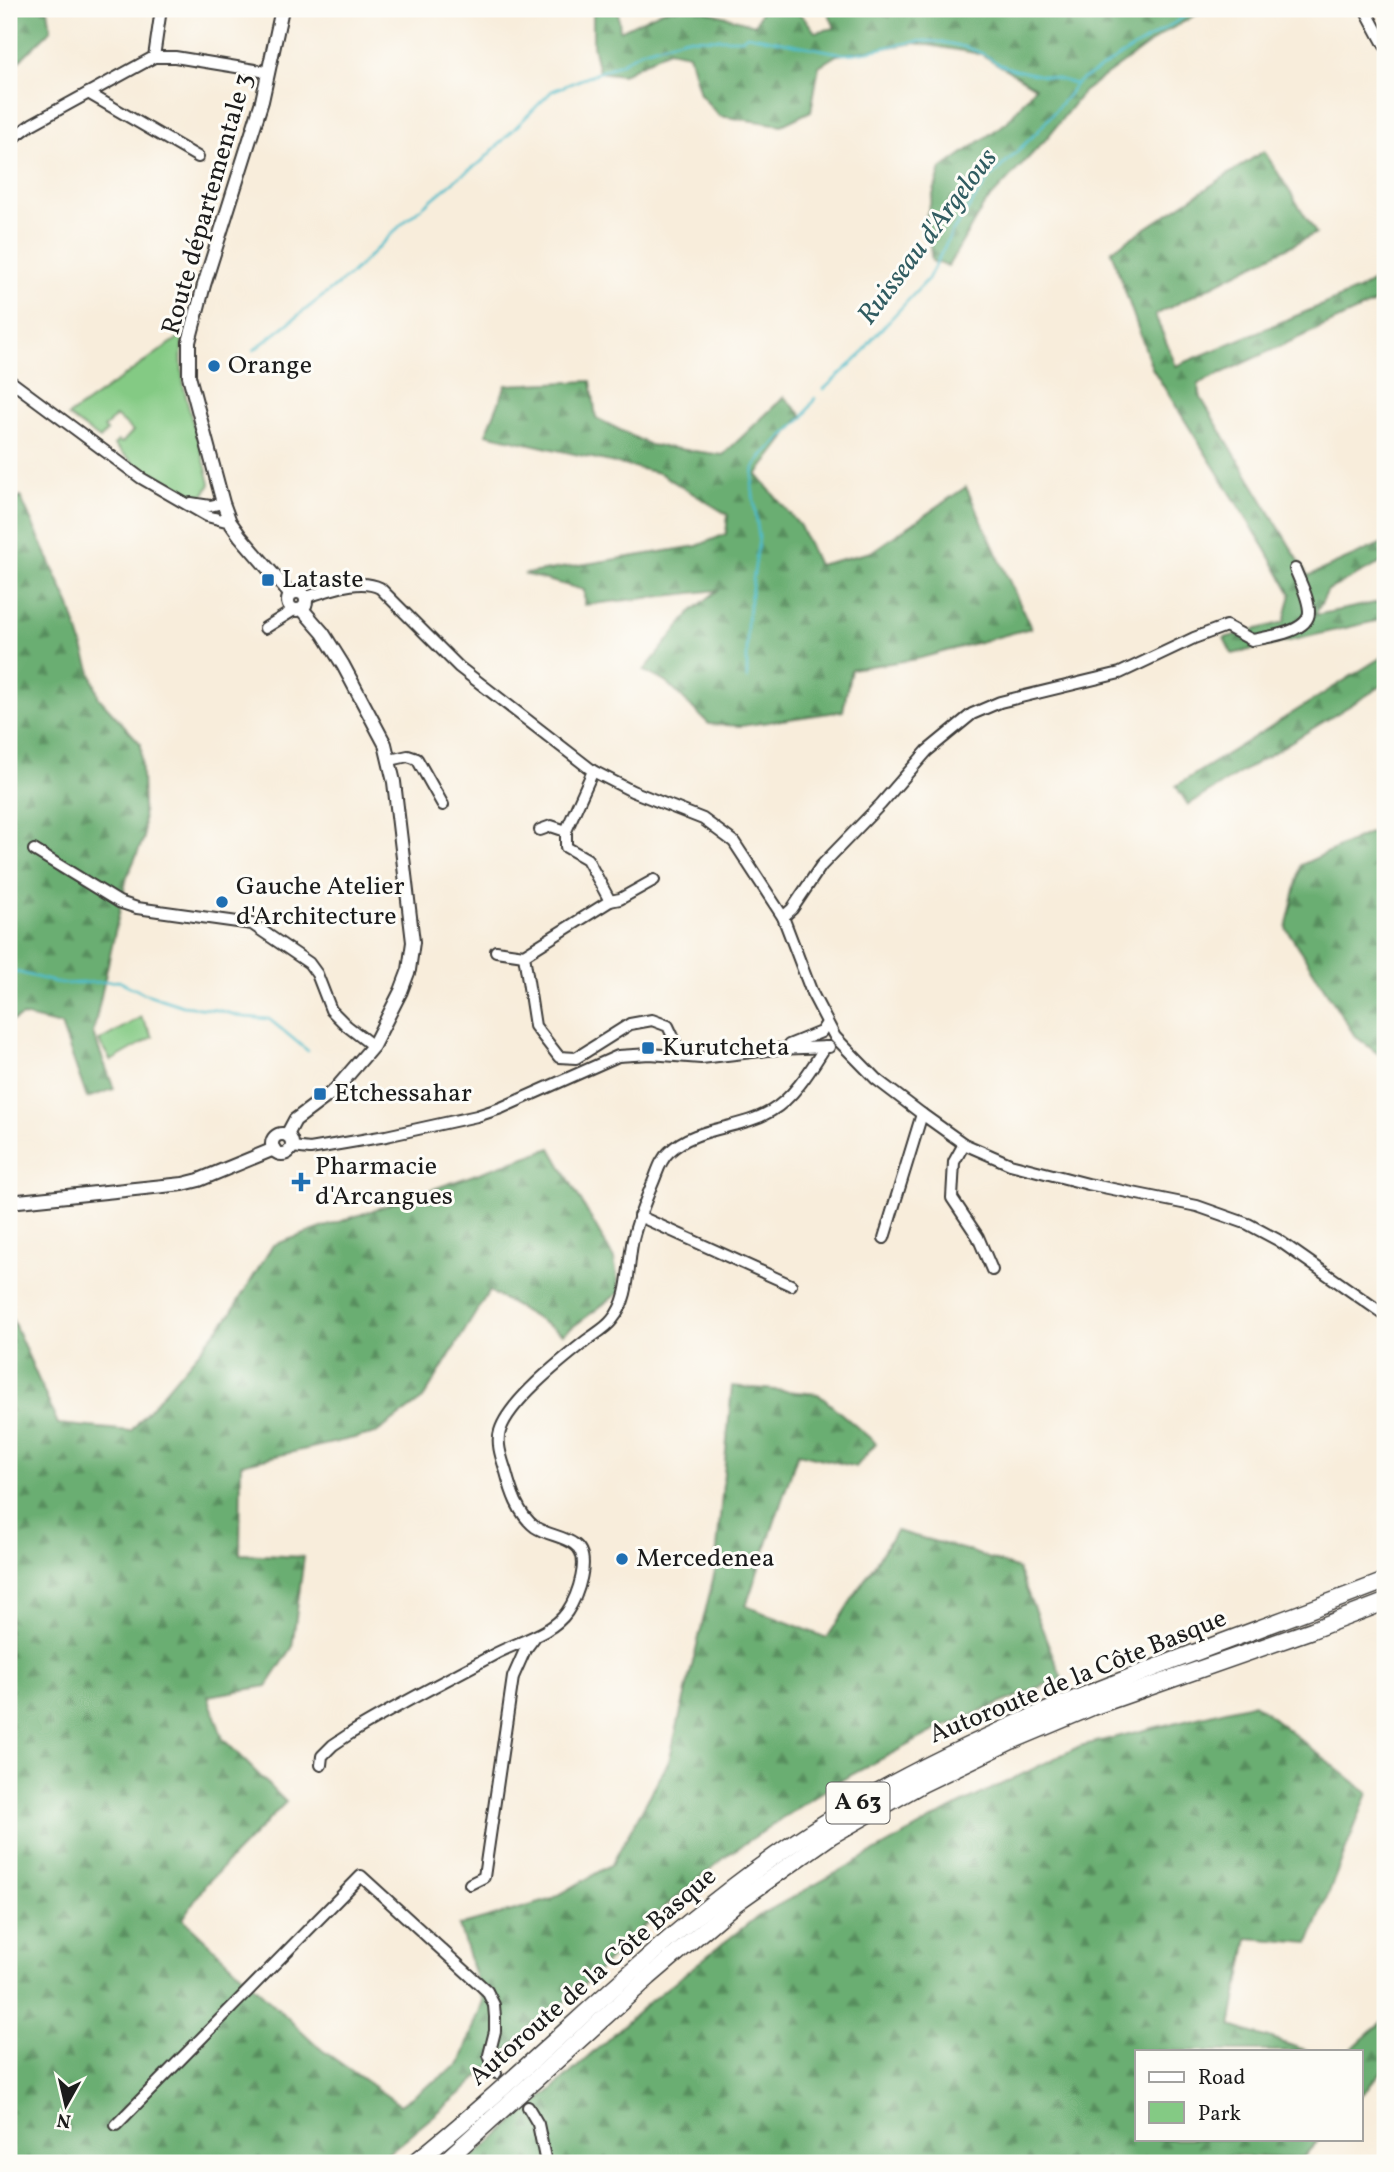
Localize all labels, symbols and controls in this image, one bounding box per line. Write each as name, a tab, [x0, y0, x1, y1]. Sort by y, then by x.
street label: Route départementale 3	[153, 69, 263, 339]
water label: Ruisseau d'Argelous	[849, 141, 1007, 333]
place label: Orange	[228, 348, 312, 384]
marker: Orange	[206, 358, 222, 374]
place label: Lataste	[282, 562, 364, 598]
marker: Lataste	[260, 572, 276, 588]
place label: Gauche Atelier d'Architecture	[236, 869, 405, 935]
marker: Gauche Atelier d'Architecture	[214, 894, 230, 910]
place label: Kurutcheta	[662, 1030, 790, 1066]
marker: Kurutcheta	[640, 1040, 656, 1056]
place label: Etchessahar	[334, 1076, 472, 1112]
marker: Etchessahar	[312, 1086, 328, 1102]
place label: Pharmacie d'Arcangues	[315, 1149, 453, 1215]
marker: Pharmacie d'Arcangues	[293, 1174, 309, 1190]
place label: Mercedenea	[636, 1541, 775, 1577]
marker: Mercedenea	[614, 1551, 630, 1567]
street label: Autoroute de la Côte Basque	[924, 1601, 1232, 1753]
road number: A 63	[826, 1782, 890, 1824]
street label: Autoroute de la Côte Basque	[461, 1859, 725, 2095]
legend	[1135, 2050, 1362, 2140]
text: Road	[1198, 2064, 1245, 2093]
north arrow	[32, 2070, 102, 2140]
text: Park	[1198, 2100, 1241, 2129]
text: N	[55, 2106, 73, 2134]

